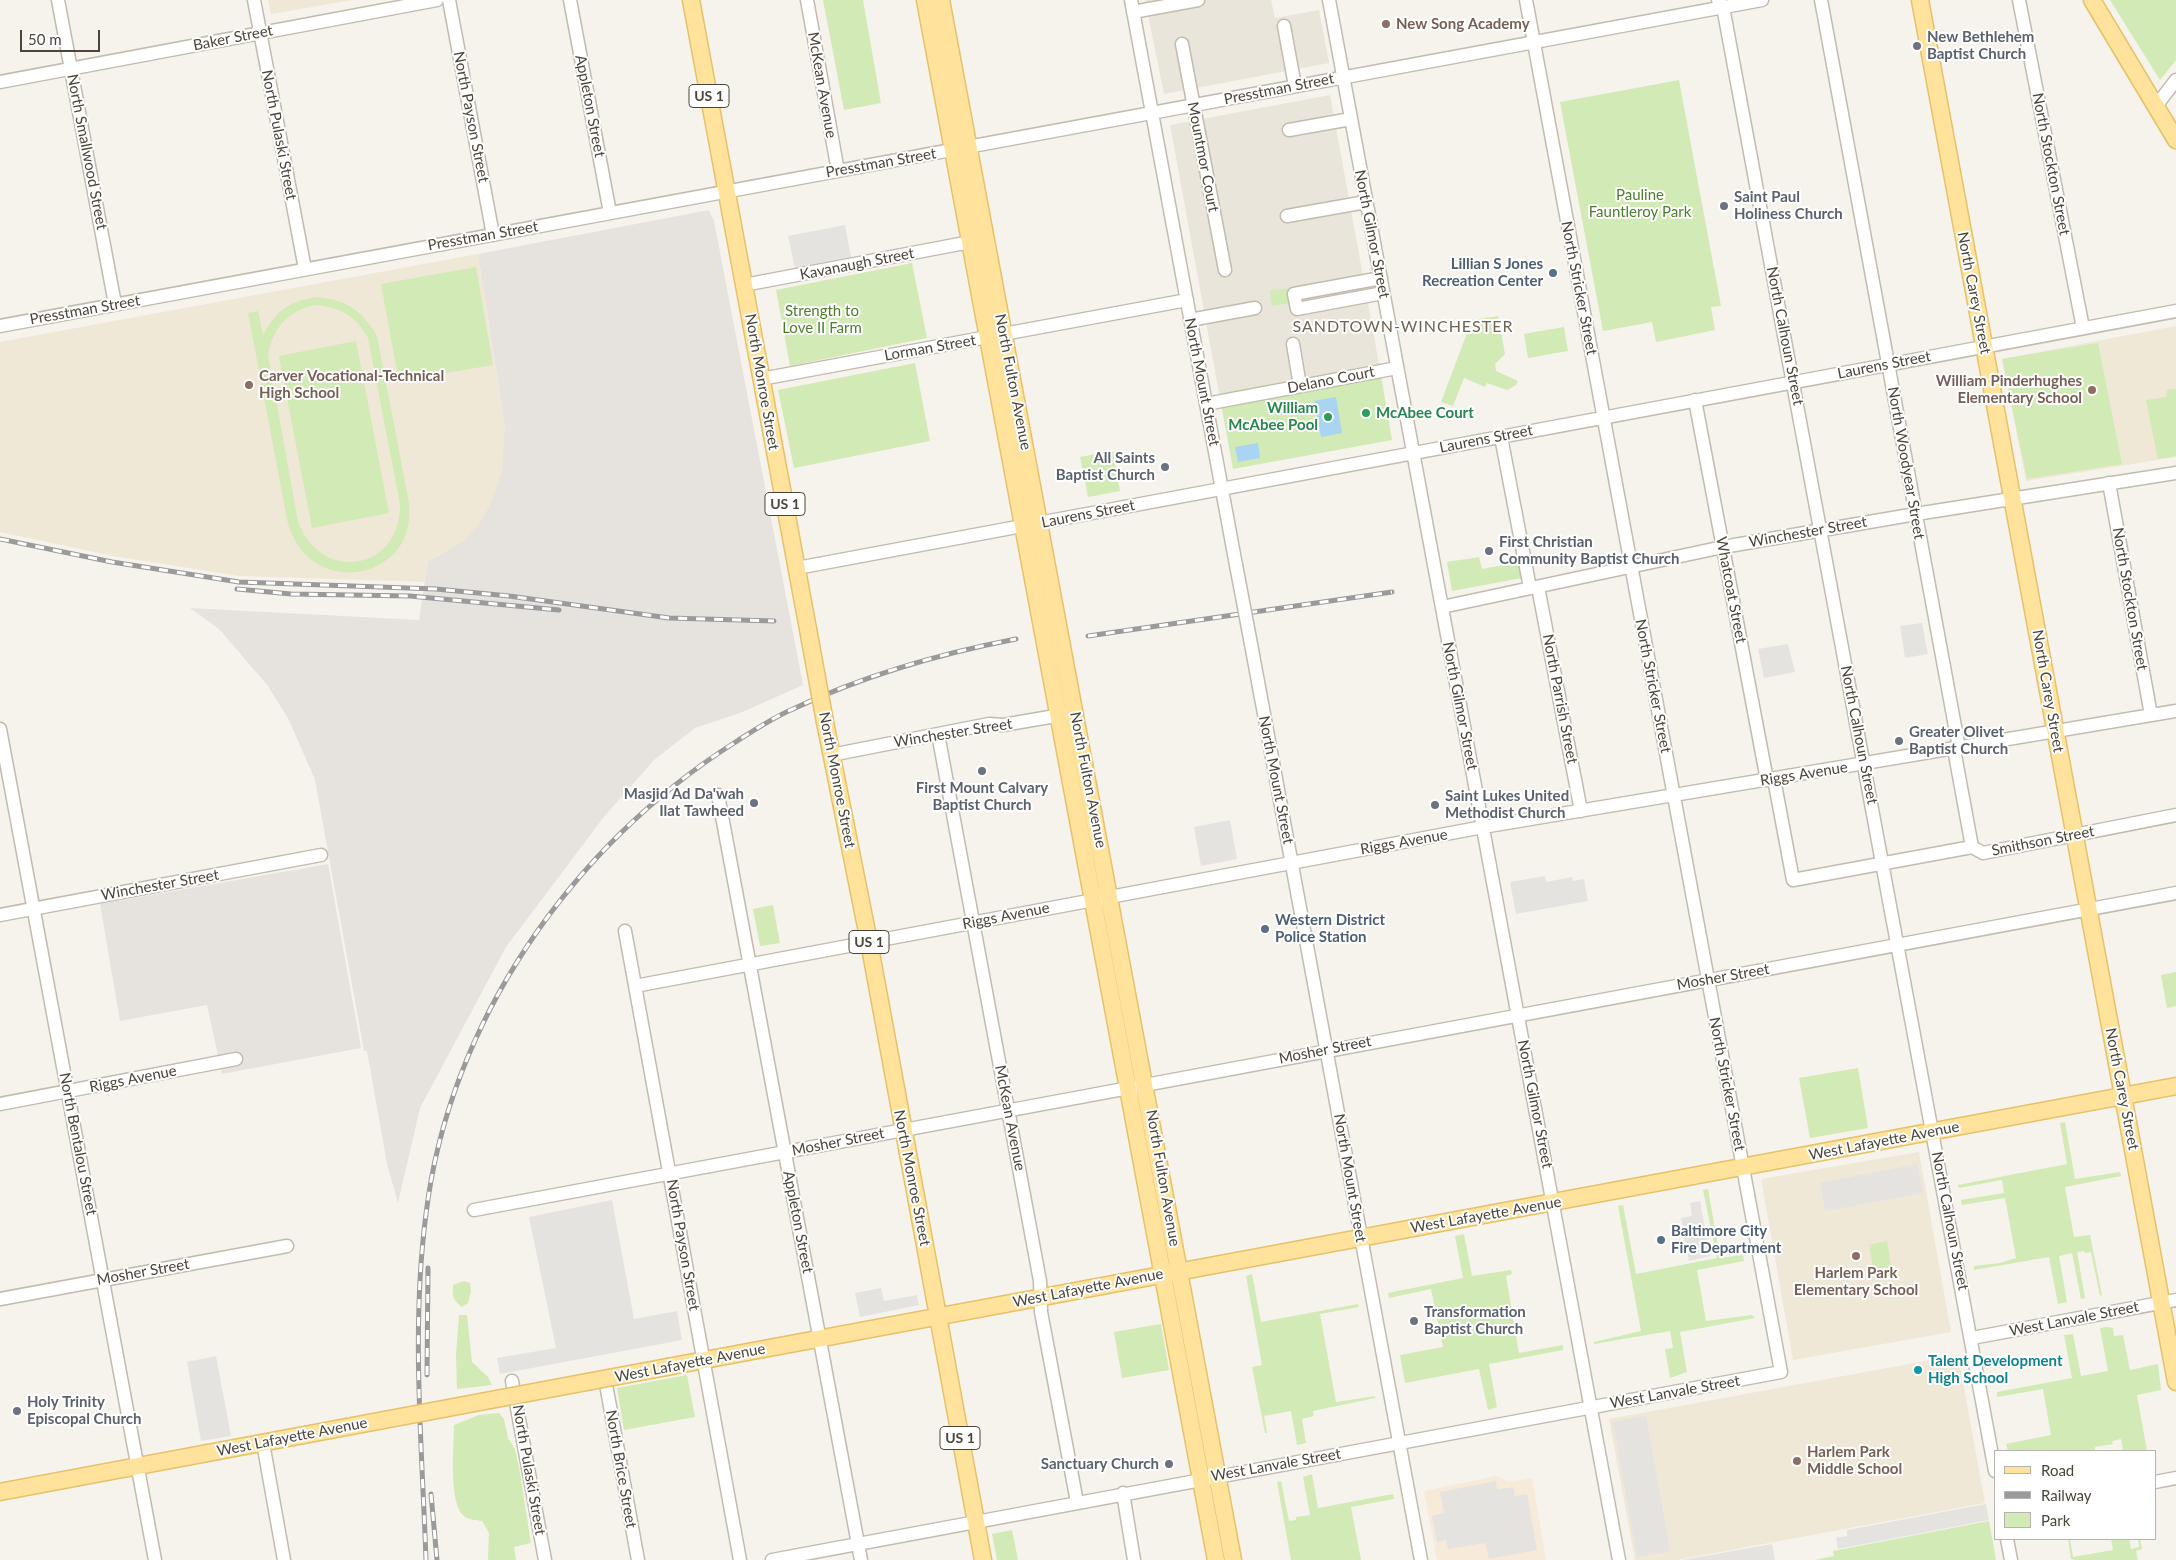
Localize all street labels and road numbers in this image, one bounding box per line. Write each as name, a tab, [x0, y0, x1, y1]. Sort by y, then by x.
street label: Baker Street	[192, 21, 274, 55]
street label: McKean Avenue	[804, 31, 840, 139]
street label: North Payson Street	[449, 50, 493, 184]
street label: Appleton Street	[571, 53, 609, 159]
street label: North Pulaski Street	[258, 68, 300, 202]
street label: Presstman Street	[1222, 69, 1336, 109]
street label: North Smallwood Street	[63, 73, 111, 231]
road number: US 1	[689, 84, 729, 108]
street label: North Stockton Street	[2028, 91, 2074, 237]
street label: Mountmor Court	[1183, 100, 1223, 214]
street label: Presstman Street	[824, 144, 938, 182]
street label: North Gilmor Street	[1351, 168, 1393, 300]
street label: Presstman Street	[426, 217, 540, 255]
street label: North Stricker Street	[1557, 219, 1601, 357]
street label: North Carey Street	[1953, 230, 1995, 356]
street label: Kavanaugh Street	[798, 244, 916, 284]
street label: North Calhoun Street	[1763, 265, 1807, 407]
street label: Presstman Street	[28, 291, 142, 329]
street label: North Monroe Street	[741, 312, 783, 452]
street label: North Fulton Avenue	[991, 312, 1035, 452]
street label: North Mount Street	[1181, 316, 1223, 448]
street label: Lorman Street	[883, 331, 977, 365]
street label: Laurens Street	[1836, 347, 1932, 383]
street label: Delano Court	[1286, 363, 1376, 397]
street label: North Woodyear Street	[1884, 385, 1928, 541]
street label: Laurens Street	[1438, 421, 1534, 457]
road number: US 1	[765, 492, 805, 516]
street label: Laurens Street	[1040, 496, 1136, 532]
street label: Winchester Street	[1748, 513, 1868, 551]
street label: North Stockton Street	[2109, 526, 2151, 672]
street label: Whatcoat Street	[1712, 535, 1750, 645]
street label: North Stricker Street	[1631, 617, 1675, 755]
street label: North Carey Street	[2028, 628, 2068, 754]
street label: North Parrish Street	[1539, 633, 1581, 765]
street label: North Gilmor Street	[1439, 640, 1481, 772]
street label: North Calhoun Street	[1837, 664, 1881, 806]
street label: North Monroe Street	[815, 710, 859, 850]
street label: North Fulton Avenue	[1066, 710, 1110, 850]
street label: North Mount Street	[1255, 714, 1297, 846]
street label: Winchester Street	[893, 715, 1013, 751]
street label: Riggs Avenue	[1759, 758, 1849, 790]
street label: Smithson Street	[1990, 822, 2096, 860]
street label: Riggs Avenue	[1359, 825, 1449, 859]
street label: Winchester Street	[100, 866, 220, 904]
street label: Riggs Avenue	[961, 899, 1051, 933]
road number: US 1	[849, 930, 889, 954]
street label: Mosher Street	[1675, 960, 1771, 994]
street label: North Stricker Street	[1705, 1015, 1749, 1153]
street label: North Carey Street	[2101, 1026, 2143, 1152]
street label: Mosher Street	[1277, 1032, 1373, 1068]
street label: North Gilmor Street	[1514, 1038, 1556, 1170]
street label: Riggs Avenue	[88, 1062, 178, 1096]
street label: McKean Avenue	[991, 1064, 1029, 1172]
street label: North Bentalou Street	[55, 1071, 101, 1217]
street label: North Monroe Street	[890, 1108, 934, 1248]
street label: North Fulton Avenue	[1142, 1108, 1184, 1248]
street label: North Mount Street	[1330, 1112, 1370, 1244]
street label: West Lafayette Avenue	[1807, 1118, 1961, 1164]
street label: Mosher Street	[790, 1124, 886, 1160]
street label: North Calhoun Street	[1928, 1150, 1972, 1292]
street label: Appleton Street	[779, 1169, 817, 1275]
street label: North Payson Street	[663, 1178, 703, 1312]
street label: West Lafayette Avenue	[1409, 1193, 1563, 1237]
street label: Mosher Street	[95, 1255, 191, 1289]
street label: West Lafayette Avenue	[1011, 1265, 1165, 1311]
street label: West Lanvale Street	[2008, 1298, 2140, 1340]
street label: West Lafayette Avenue	[613, 1340, 767, 1386]
street label: West Lanvale Street	[1609, 1372, 1741, 1412]
street label: North Pulaski Street	[509, 1403, 549, 1537]
street label: North Brice Street	[602, 1409, 640, 1529]
street label: West Lafayette Avenue	[215, 1414, 369, 1460]
road number: US 1	[940, 1426, 980, 1450]
street label: West Lanvale Street	[1210, 1445, 1342, 1485]

